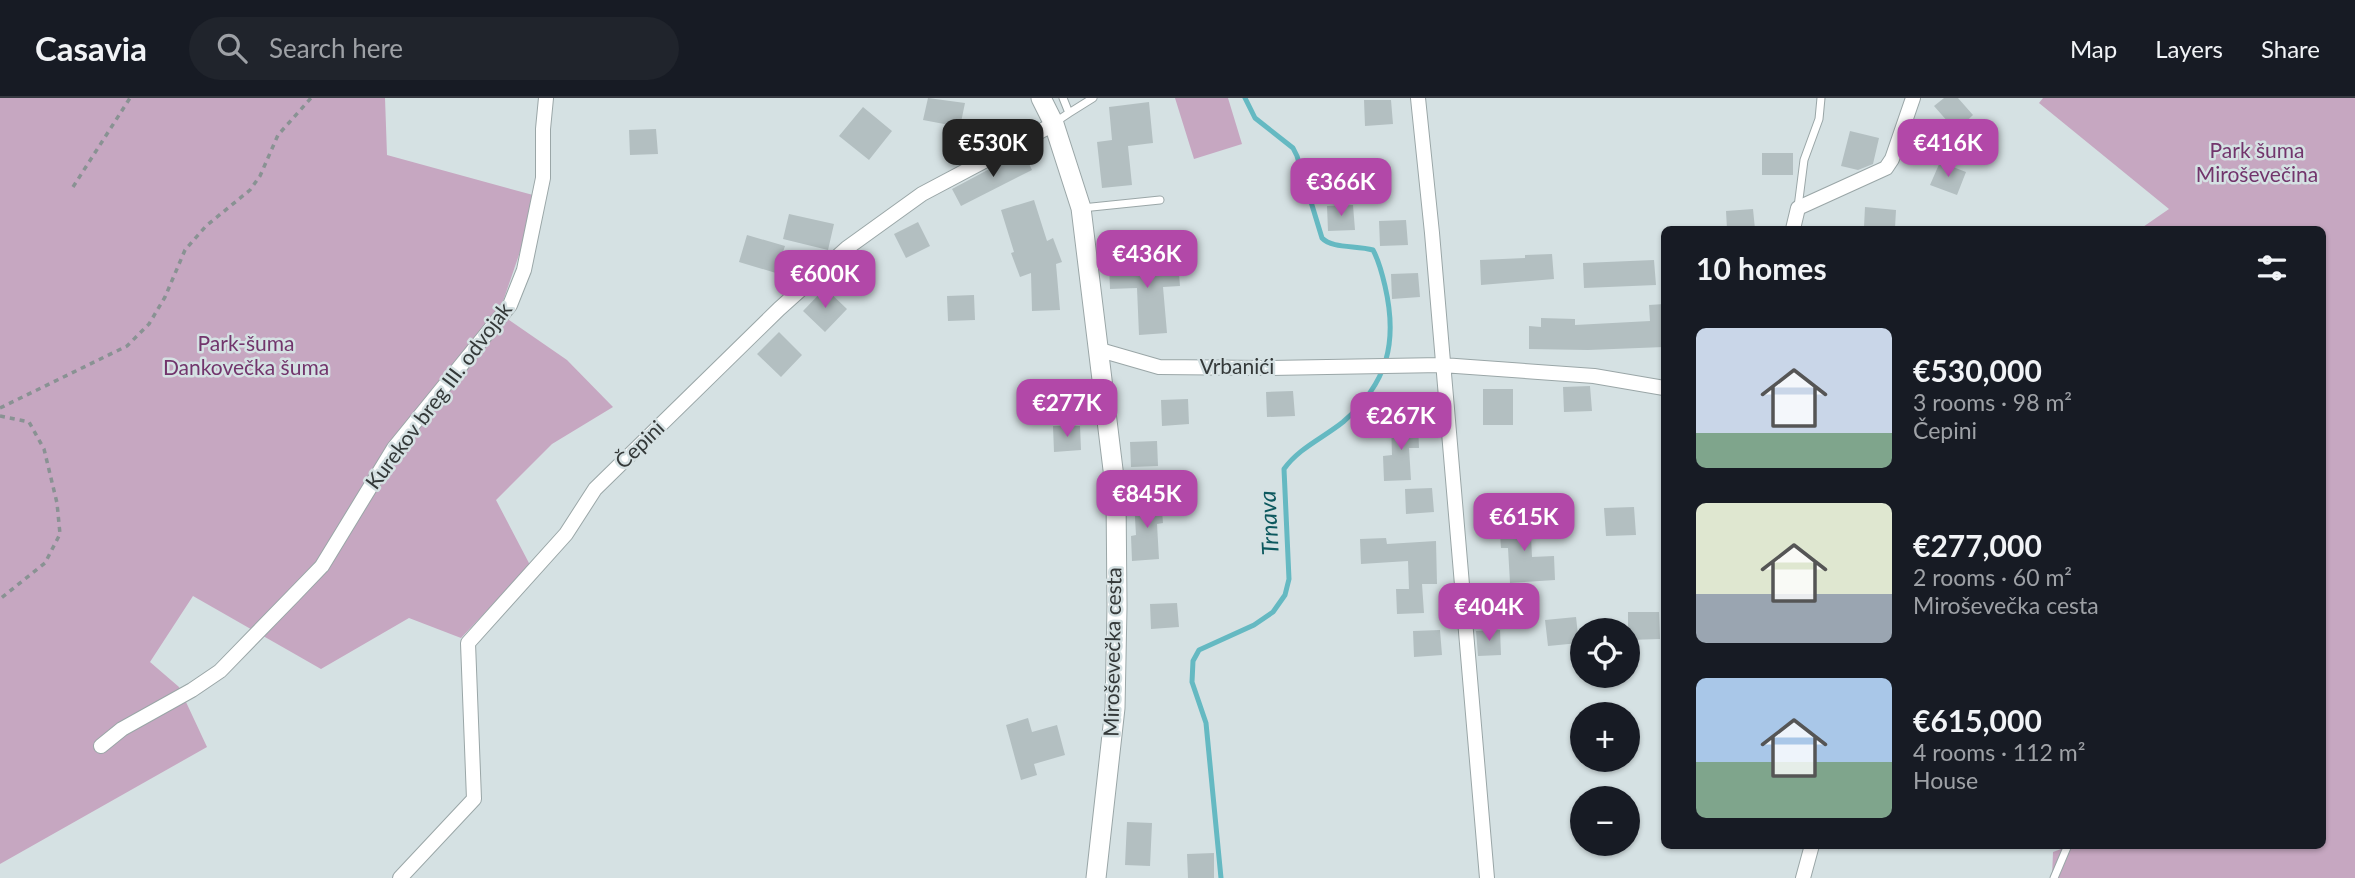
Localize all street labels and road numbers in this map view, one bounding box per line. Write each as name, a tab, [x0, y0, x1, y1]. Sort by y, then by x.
street label: Kurekov breg III. odvojak	[359, 297, 516, 493]
street label: Vrbanići	[1200, 353, 1274, 378]
street label: Čepini	[609, 415, 669, 473]
street label: Miroševečka cesta	[1098, 567, 1125, 737]

